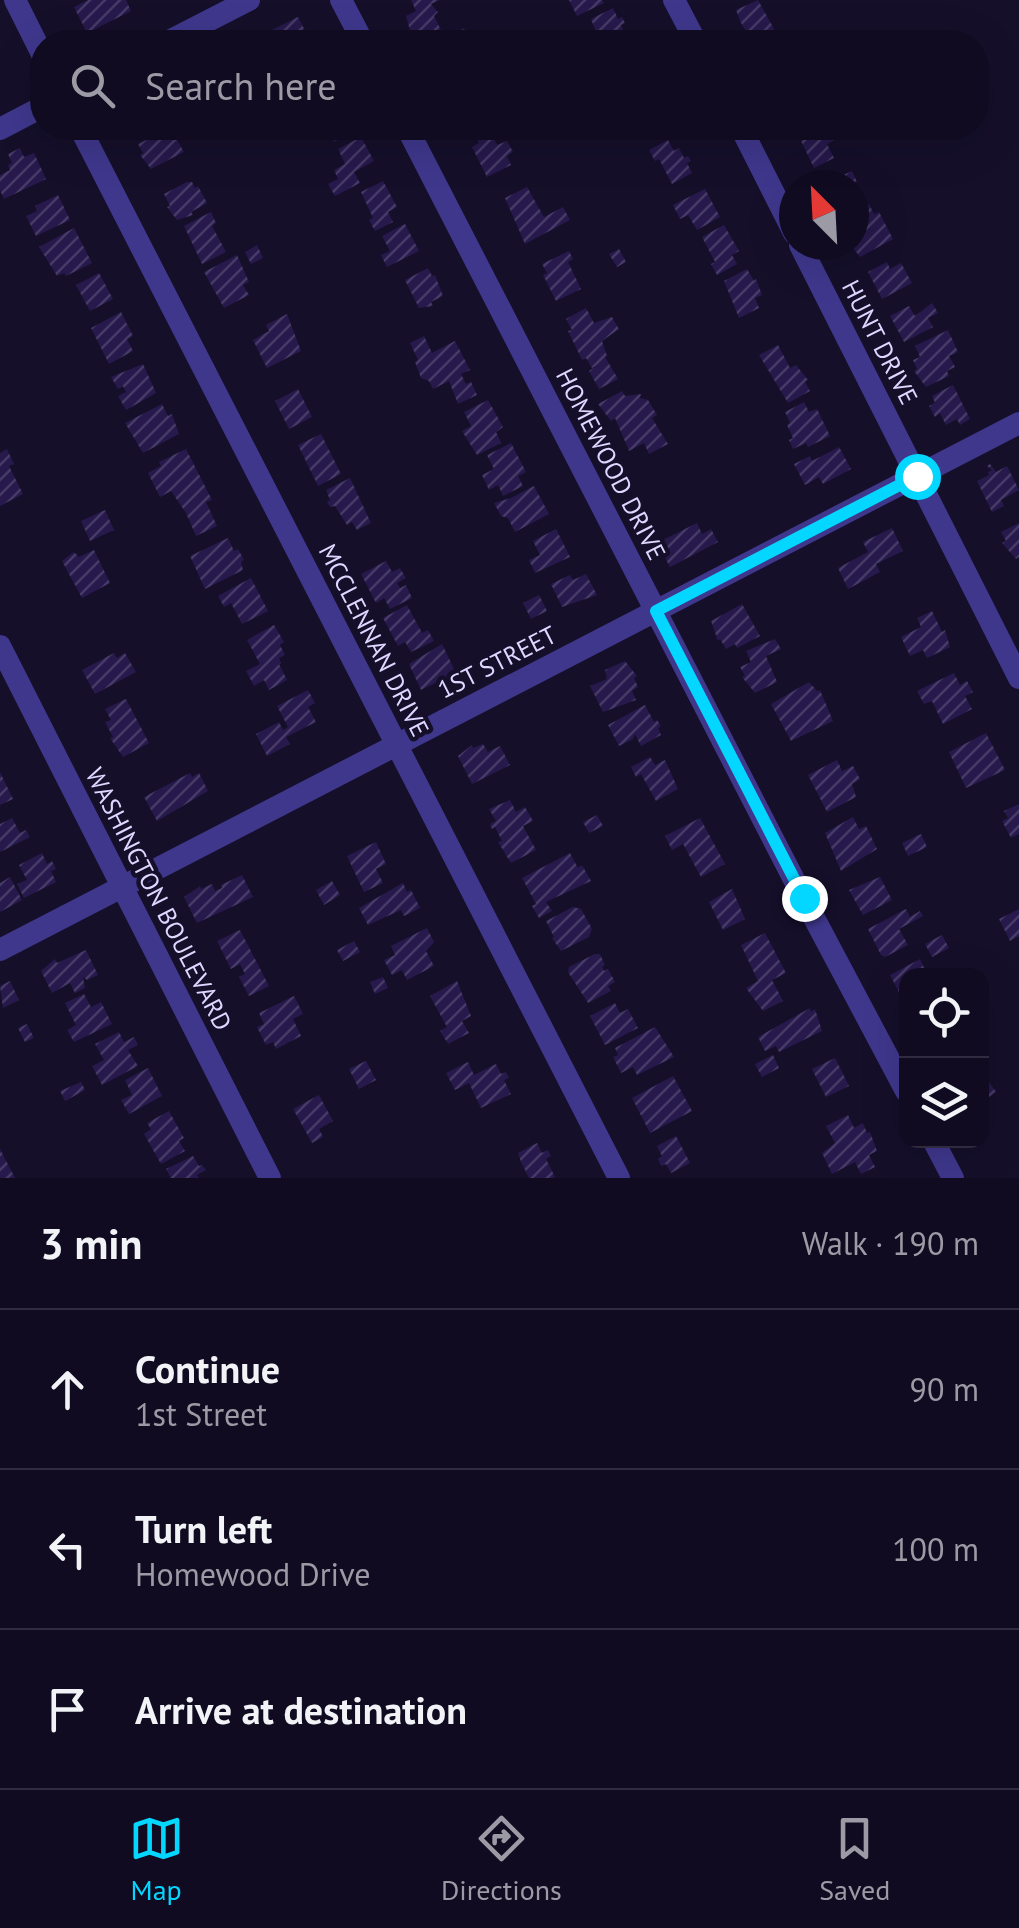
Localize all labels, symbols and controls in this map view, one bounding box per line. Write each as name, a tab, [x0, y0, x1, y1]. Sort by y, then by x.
search box	[30, 30, 989, 140]
icon: search	[65, 58, 120, 113]
text: Search here	[145, 61, 337, 110]
north arrow	[779, 170, 869, 260]
street label: HUNT DRIVE	[835, 274, 925, 410]
street label: HOMEWOOD DRIVE	[549, 363, 673, 565]
route start	[895, 454, 941, 500]
street label: MCCLENNAN DRIVE	[312, 538, 436, 742]
street label: 1ST STREET	[432, 618, 562, 706]
street label: WASHINGTON BOULEVARD	[79, 762, 239, 1036]
route end	[782, 876, 828, 922]
map controls	[899, 968, 989, 1148]
button: locate	[899, 968, 989, 1058]
button: layers	[899, 1058, 989, 1148]
text: 3 min	[40, 1216, 142, 1271]
text: Walk · 190 m	[802, 1222, 979, 1264]
text: Continue	[135, 1344, 280, 1393]
icon: ahead	[40, 1362, 95, 1417]
text: 90 m	[910, 1368, 979, 1410]
text: 1st Street	[135, 1393, 267, 1435]
text: Turn left	[135, 1504, 272, 1553]
icon: left	[40, 1522, 95, 1577]
text: 100 m	[892, 1528, 979, 1570]
text: Homewood Drive	[135, 1553, 371, 1595]
icon: arrive	[40, 1682, 95, 1737]
text: Arrive at destination	[135, 1685, 467, 1734]
tab: Map	[129, 1811, 184, 1908]
tab: Directions	[441, 1811, 562, 1908]
tab: Saved	[819, 1811, 890, 1908]

